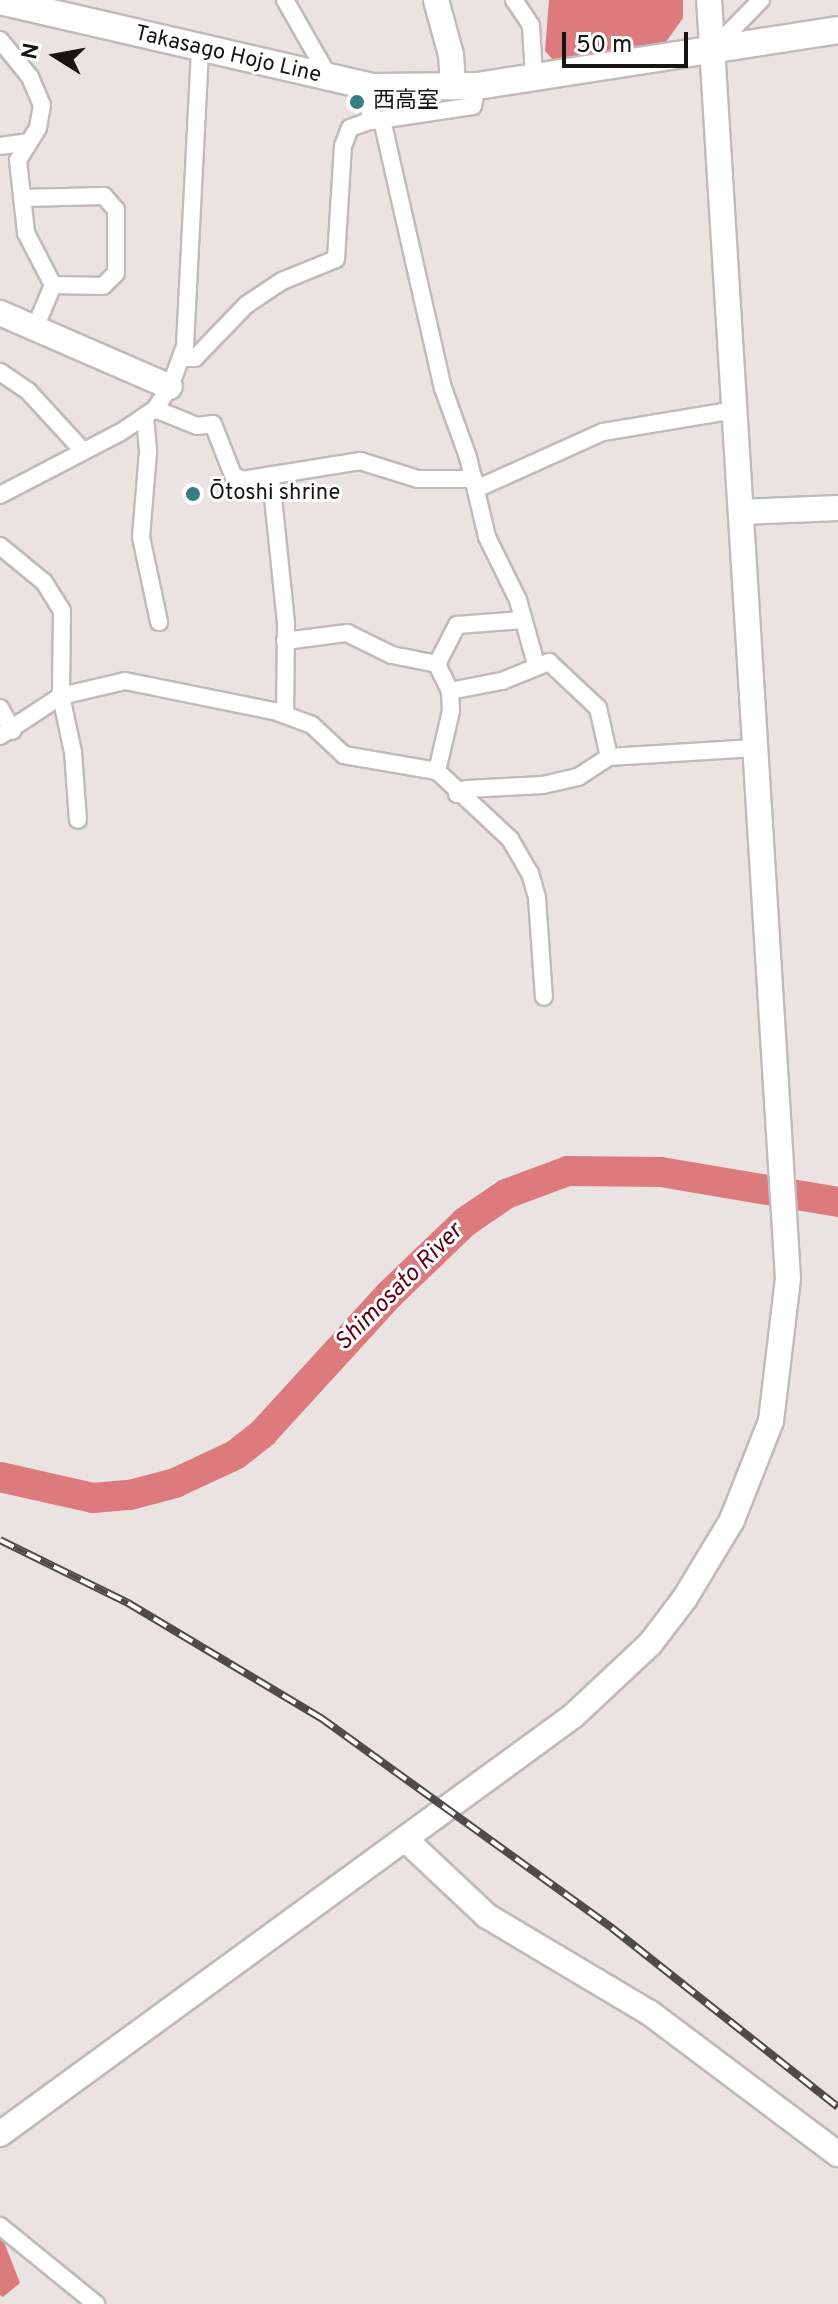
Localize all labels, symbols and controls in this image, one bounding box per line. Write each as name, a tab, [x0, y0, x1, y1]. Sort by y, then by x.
north arrow	[16, 16, 96, 96]
scale bar	[566, 16, 692, 66]
street label: Takasago Hojo Line	[132, 21, 324, 89]
text: 50 m	[576, 31, 632, 61]
text: N	[17, 41, 47, 62]
place label: 西高室	[373, 89, 439, 115]
marker: 西高室	[348, 93, 366, 111]
place label: Ōtoshi shrine	[209, 481, 340, 507]
marker: Ōtoshi shrine	[184, 485, 202, 503]
water label: Shimosato River	[330, 1218, 470, 1358]

